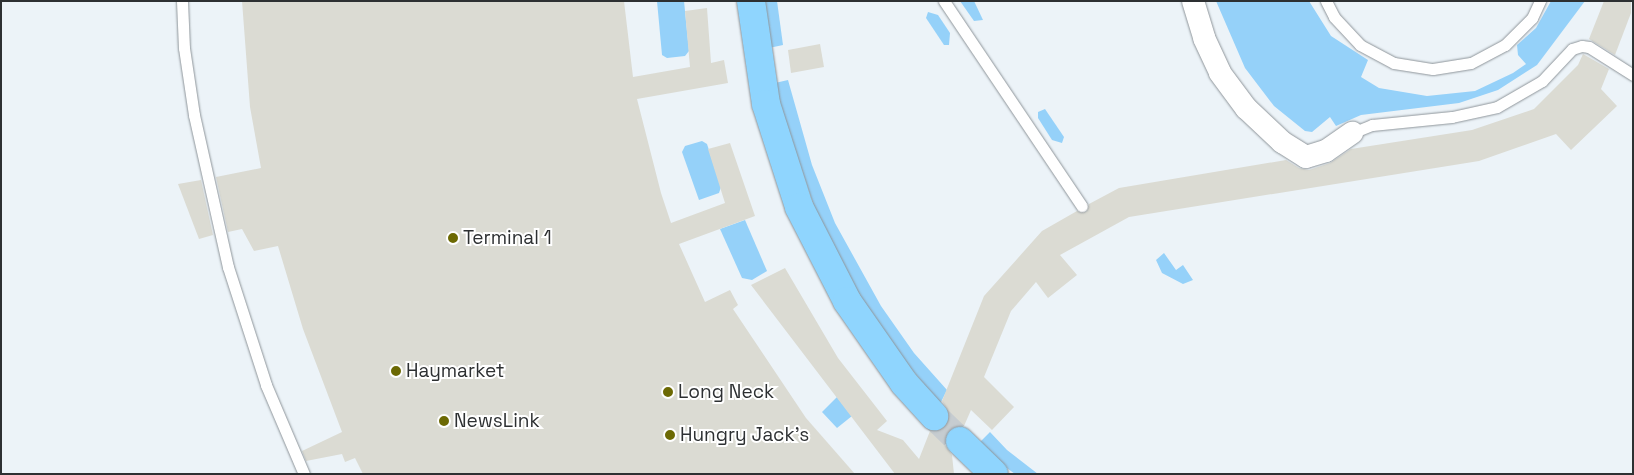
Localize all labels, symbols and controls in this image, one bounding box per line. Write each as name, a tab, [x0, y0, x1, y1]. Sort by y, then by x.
place label: Terminal 1	[463, 227, 552, 249]
marker: Terminal 1	[447, 232, 459, 244]
place label: Haymarket	[406, 360, 505, 382]
marker: Haymarket	[390, 365, 402, 377]
place label: Long Neck	[678, 381, 774, 403]
marker: Long Neck	[662, 386, 674, 398]
place label: NewsLink	[454, 410, 540, 432]
marker: NewsLink	[438, 415, 450, 427]
place label: Hungry Jack's	[680, 424, 809, 446]
marker: Hungry Jack's	[664, 429, 676, 441]

